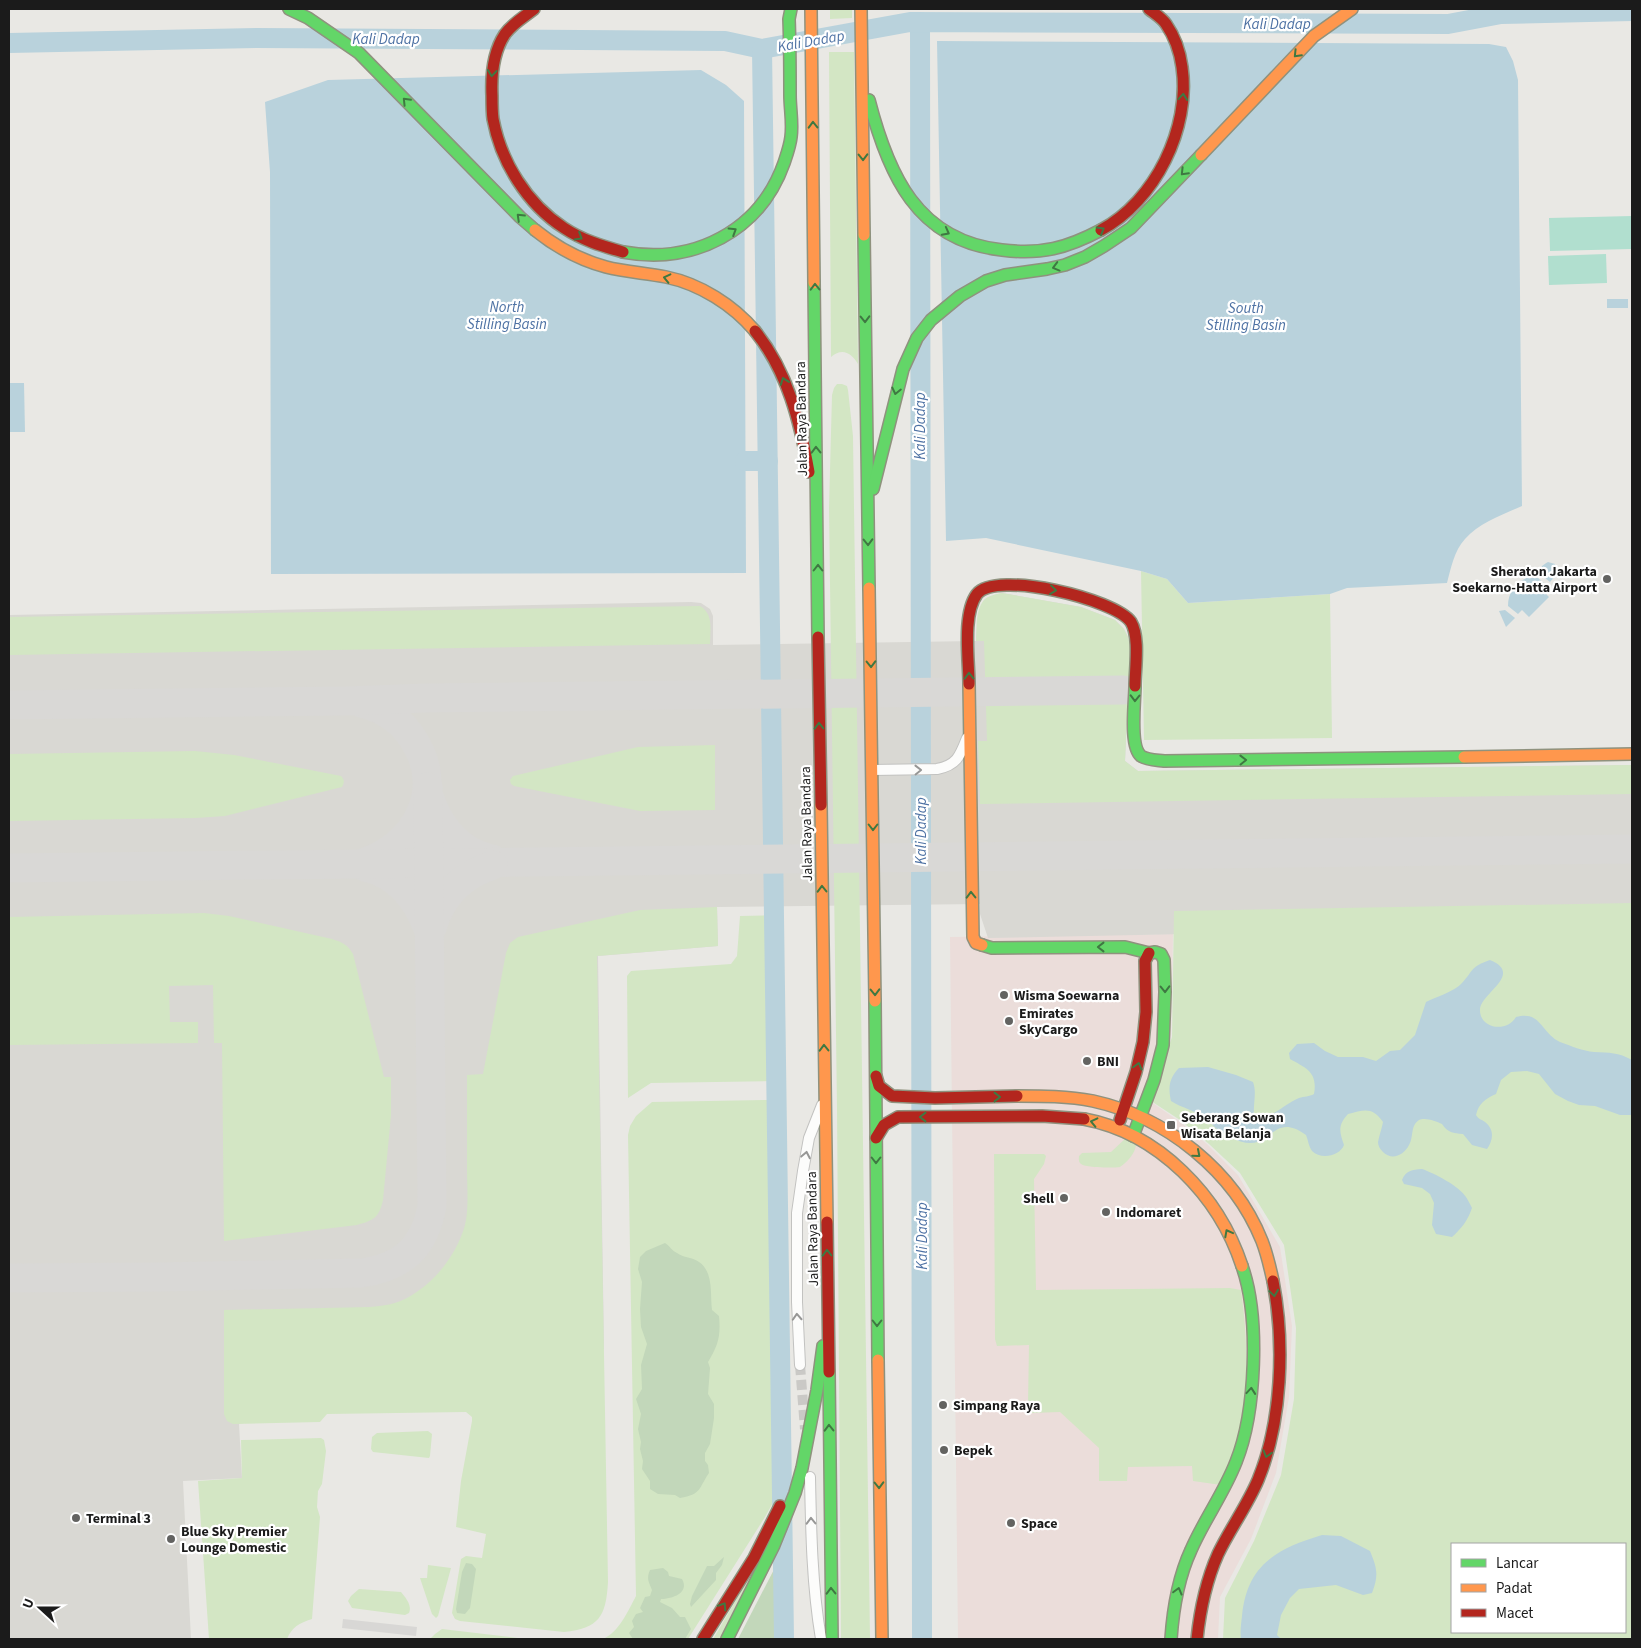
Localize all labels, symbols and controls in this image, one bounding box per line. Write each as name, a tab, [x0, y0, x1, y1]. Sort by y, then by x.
water label: Kali Dadap	[1243, 14, 1311, 35]
water label: Kali Dadap	[776, 25, 846, 58]
water label: Kali Dadap	[352, 29, 420, 50]
one-way arrow	[1293, 49, 1302, 58]
one-way arrow	[487, 69, 498, 77]
one-way arrow	[1177, 93, 1188, 101]
one-way arrow	[403, 98, 412, 107]
one-way arrow	[808, 120, 818, 128]
one-way arrow	[858, 154, 868, 161]
one-way arrow	[1181, 166, 1190, 175]
one-way arrow	[517, 214, 526, 223]
one-way arrow	[941, 226, 950, 236]
one-way arrow	[1095, 226, 1104, 236]
one-way arrow	[727, 228, 736, 237]
one-way arrow	[573, 230, 582, 240]
one-way arrow	[1052, 261, 1061, 272]
one-way arrow	[662, 273, 671, 284]
one-way arrow	[810, 283, 820, 290]
water label: North Stilling Basin	[467, 297, 547, 335]
water label: South Stilling Basin	[1206, 298, 1286, 336]
one-way arrow	[860, 316, 870, 324]
street label: Jalan Raya Bandara	[791, 361, 813, 477]
one-way arrow	[780, 377, 790, 385]
one-way arrow	[891, 387, 902, 396]
water label: Kali Dadap	[910, 392, 931, 460]
one-way arrow	[811, 445, 822, 453]
one-way arrow	[863, 538, 874, 546]
place label: Sheraton Jakarta Soekarno-Hatta Airport	[1452, 562, 1598, 598]
one-way arrow	[812, 563, 823, 571]
marker: Sheraton Jakarta Soekarno-Hatta Airport	[1601, 573, 1613, 585]
one-way arrow	[1049, 584, 1057, 595]
one-way arrow	[865, 661, 876, 669]
one-way arrow	[964, 672, 974, 680]
one-way arrow	[1130, 695, 1140, 703]
one-way arrow	[814, 722, 824, 730]
one-way arrow	[1239, 755, 1247, 765]
one-way arrow	[915, 765, 923, 775]
street label: Jalan Raya Bandara	[796, 766, 818, 882]
water label: Kali Dadap	[911, 797, 932, 865]
one-way arrow	[868, 824, 878, 831]
one-way arrow	[817, 885, 827, 892]
one-way arrow	[966, 891, 976, 898]
one-way arrow	[1097, 942, 1104, 952]
place label: Wisma Soewarna	[1014, 986, 1119, 1006]
one-way arrow	[1160, 986, 1170, 993]
one-way arrow	[869, 988, 880, 996]
marker: Wisma Soewarna	[998, 989, 1010, 1001]
place label: Emirates SkyCargo	[1019, 1004, 1078, 1040]
marker: Emirates SkyCargo	[1003, 1015, 1015, 1027]
one-way arrow	[819, 1044, 829, 1052]
place label: BNI	[1097, 1052, 1119, 1072]
marker: BNI	[1081, 1055, 1093, 1067]
one-way arrow	[1132, 1062, 1142, 1070]
one-way arrow	[994, 1092, 1001, 1102]
place label: Seberang Sowan Wisata Belanja	[1181, 1108, 1284, 1144]
one-way arrow	[918, 1112, 926, 1122]
one-way arrow	[1090, 1117, 1098, 1127]
marker: Seberang Sowan Wisata Belanja	[1165, 1119, 1177, 1131]
one-way arrow	[1192, 1148, 1201, 1157]
one-way arrow	[800, 1150, 810, 1159]
one-way arrow	[871, 1156, 881, 1164]
street label: Jalan Raya Bandara	[802, 1171, 824, 1287]
place label: Shell	[1023, 1189, 1054, 1209]
marker: Shell	[1058, 1192, 1070, 1204]
water label: Kali Dadap	[912, 1202, 933, 1270]
place label: Indomaret	[1116, 1203, 1182, 1223]
marker: Indomaret	[1100, 1206, 1112, 1218]
one-way arrow	[1224, 1229, 1234, 1238]
one-way arrow	[822, 1249, 832, 1256]
one-way arrow	[1269, 1288, 1279, 1297]
one-way arrow	[792, 1312, 803, 1320]
one-way arrow	[872, 1319, 883, 1327]
one-way arrow	[1246, 1387, 1257, 1395]
place label: Simpang Raya	[953, 1396, 1040, 1416]
marker: Simpang Raya	[937, 1399, 949, 1411]
one-way arrow	[824, 1424, 834, 1432]
place label: Bepek	[954, 1441, 993, 1461]
marker: Bepek	[938, 1444, 950, 1456]
one-way arrow	[1262, 1449, 1272, 1457]
one-way arrow	[874, 1482, 884, 1489]
place label: Terminal 3	[86, 1509, 151, 1529]
marker: Terminal 3	[70, 1512, 82, 1524]
place label: Space	[1021, 1514, 1057, 1534]
one-way arrow	[805, 1517, 816, 1525]
marker: Space	[1005, 1517, 1017, 1529]
place label: Blue Sky Premier Lounge Domestic	[181, 1522, 287, 1558]
marker: Blue Sky Premier Lounge Domestic	[165, 1533, 177, 1545]
legend	[1451, 1543, 1626, 1633]
text: Lancar	[1496, 1553, 1539, 1574]
text: Padat	[1496, 1578, 1532, 1599]
north arrow	[15, 1583, 65, 1633]
one-way arrow	[826, 1586, 836, 1594]
one-way arrow	[1172, 1588, 1182, 1596]
text: U	[18, 1596, 40, 1612]
one-way arrow	[717, 1602, 727, 1611]
text: Macet	[1496, 1603, 1533, 1624]

